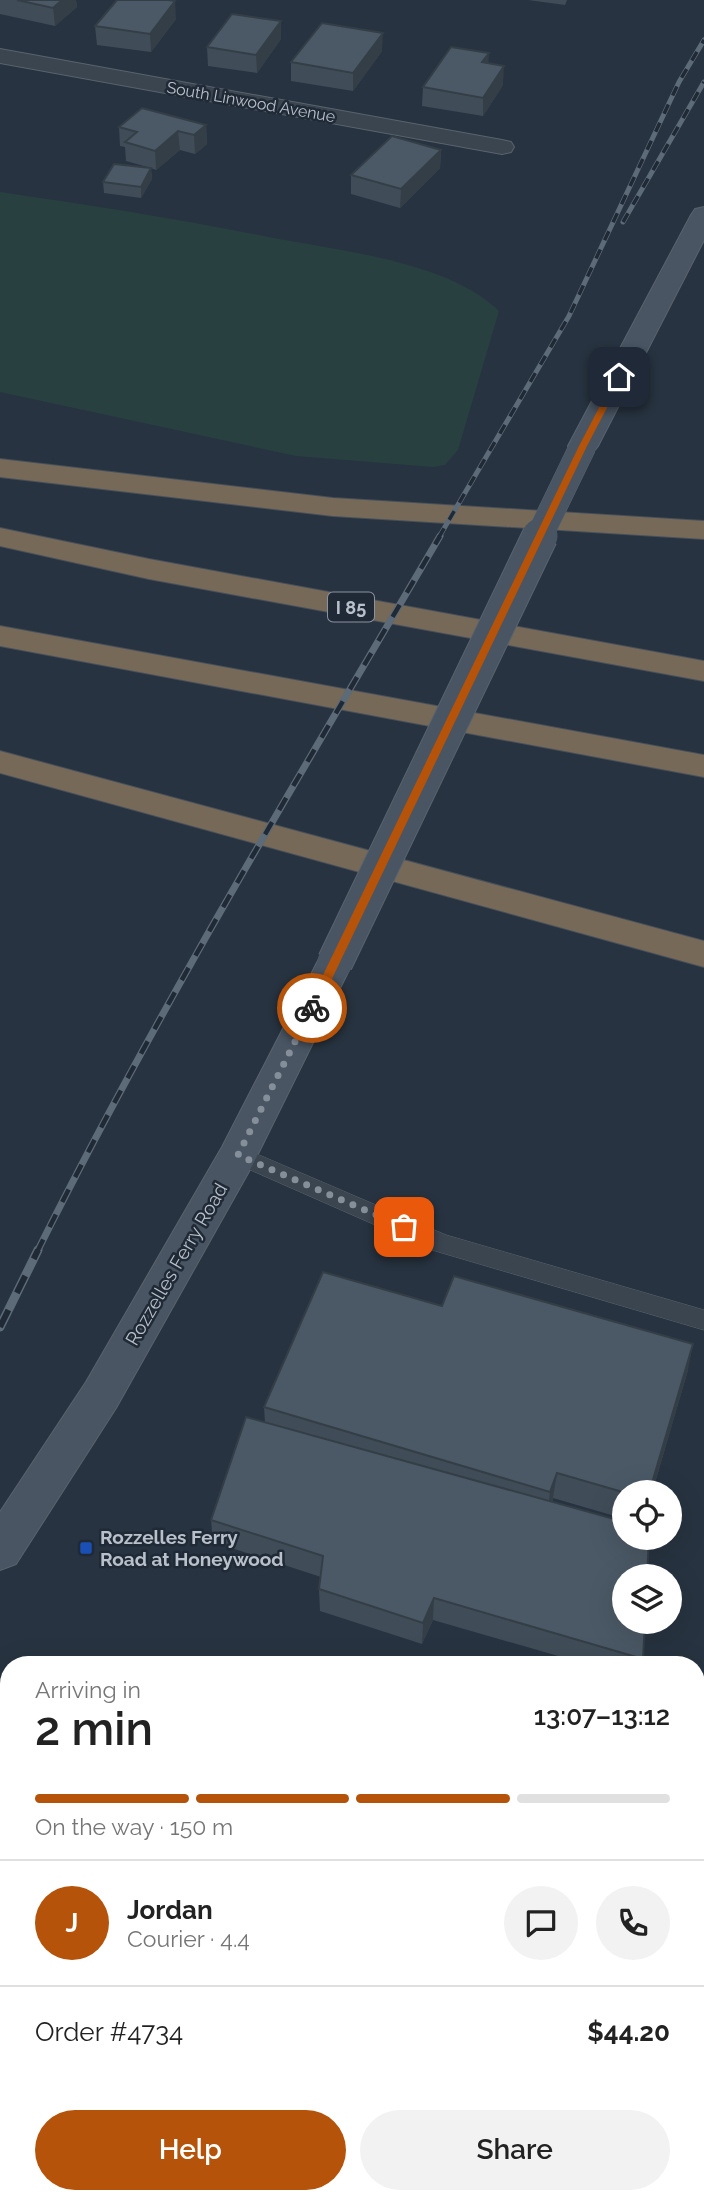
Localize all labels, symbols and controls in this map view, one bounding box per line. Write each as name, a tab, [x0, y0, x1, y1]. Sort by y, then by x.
street label: South Linwood Avenue	[165, 78, 337, 126]
pin	[589, 347, 649, 407]
icon: home	[600, 358, 638, 396]
road number: I 85	[328, 592, 374, 622]
courier	[277, 973, 347, 1043]
icon: bike	[293, 989, 331, 1027]
street label: Rozzelles Ferry Road	[121, 1179, 231, 1349]
pin	[374, 1197, 434, 1257]
icon: bag	[385, 1208, 423, 1246]
map controls	[612, 1480, 682, 1634]
button: locate	[612, 1480, 682, 1550]
place label: Rozzelles Ferry Road at Honeywood	[100, 1526, 284, 1570]
marker: Rozzelles Ferry Road at Honeywood	[78, 1540, 94, 1556]
button: layers	[612, 1564, 682, 1634]
text: Arriving in	[35, 1676, 141, 1703]
text: 13:07–13:12	[534, 1701, 670, 1731]
text: 2 min	[35, 1702, 153, 1756]
text: On the way · 150 m	[35, 1813, 233, 1840]
button: chat	[504, 1886, 578, 1960]
button: phone	[596, 1886, 670, 1960]
text: Jordan	[127, 1895, 213, 1925]
text: J	[66, 1908, 78, 1938]
text: Courier · 4.4	[127, 1925, 250, 1952]
text: Order #4734	[35, 2017, 183, 2047]
text: $44.20	[587, 2017, 670, 2047]
button: Help	[35, 2110, 346, 2190]
button: Share	[360, 2110, 670, 2190]

